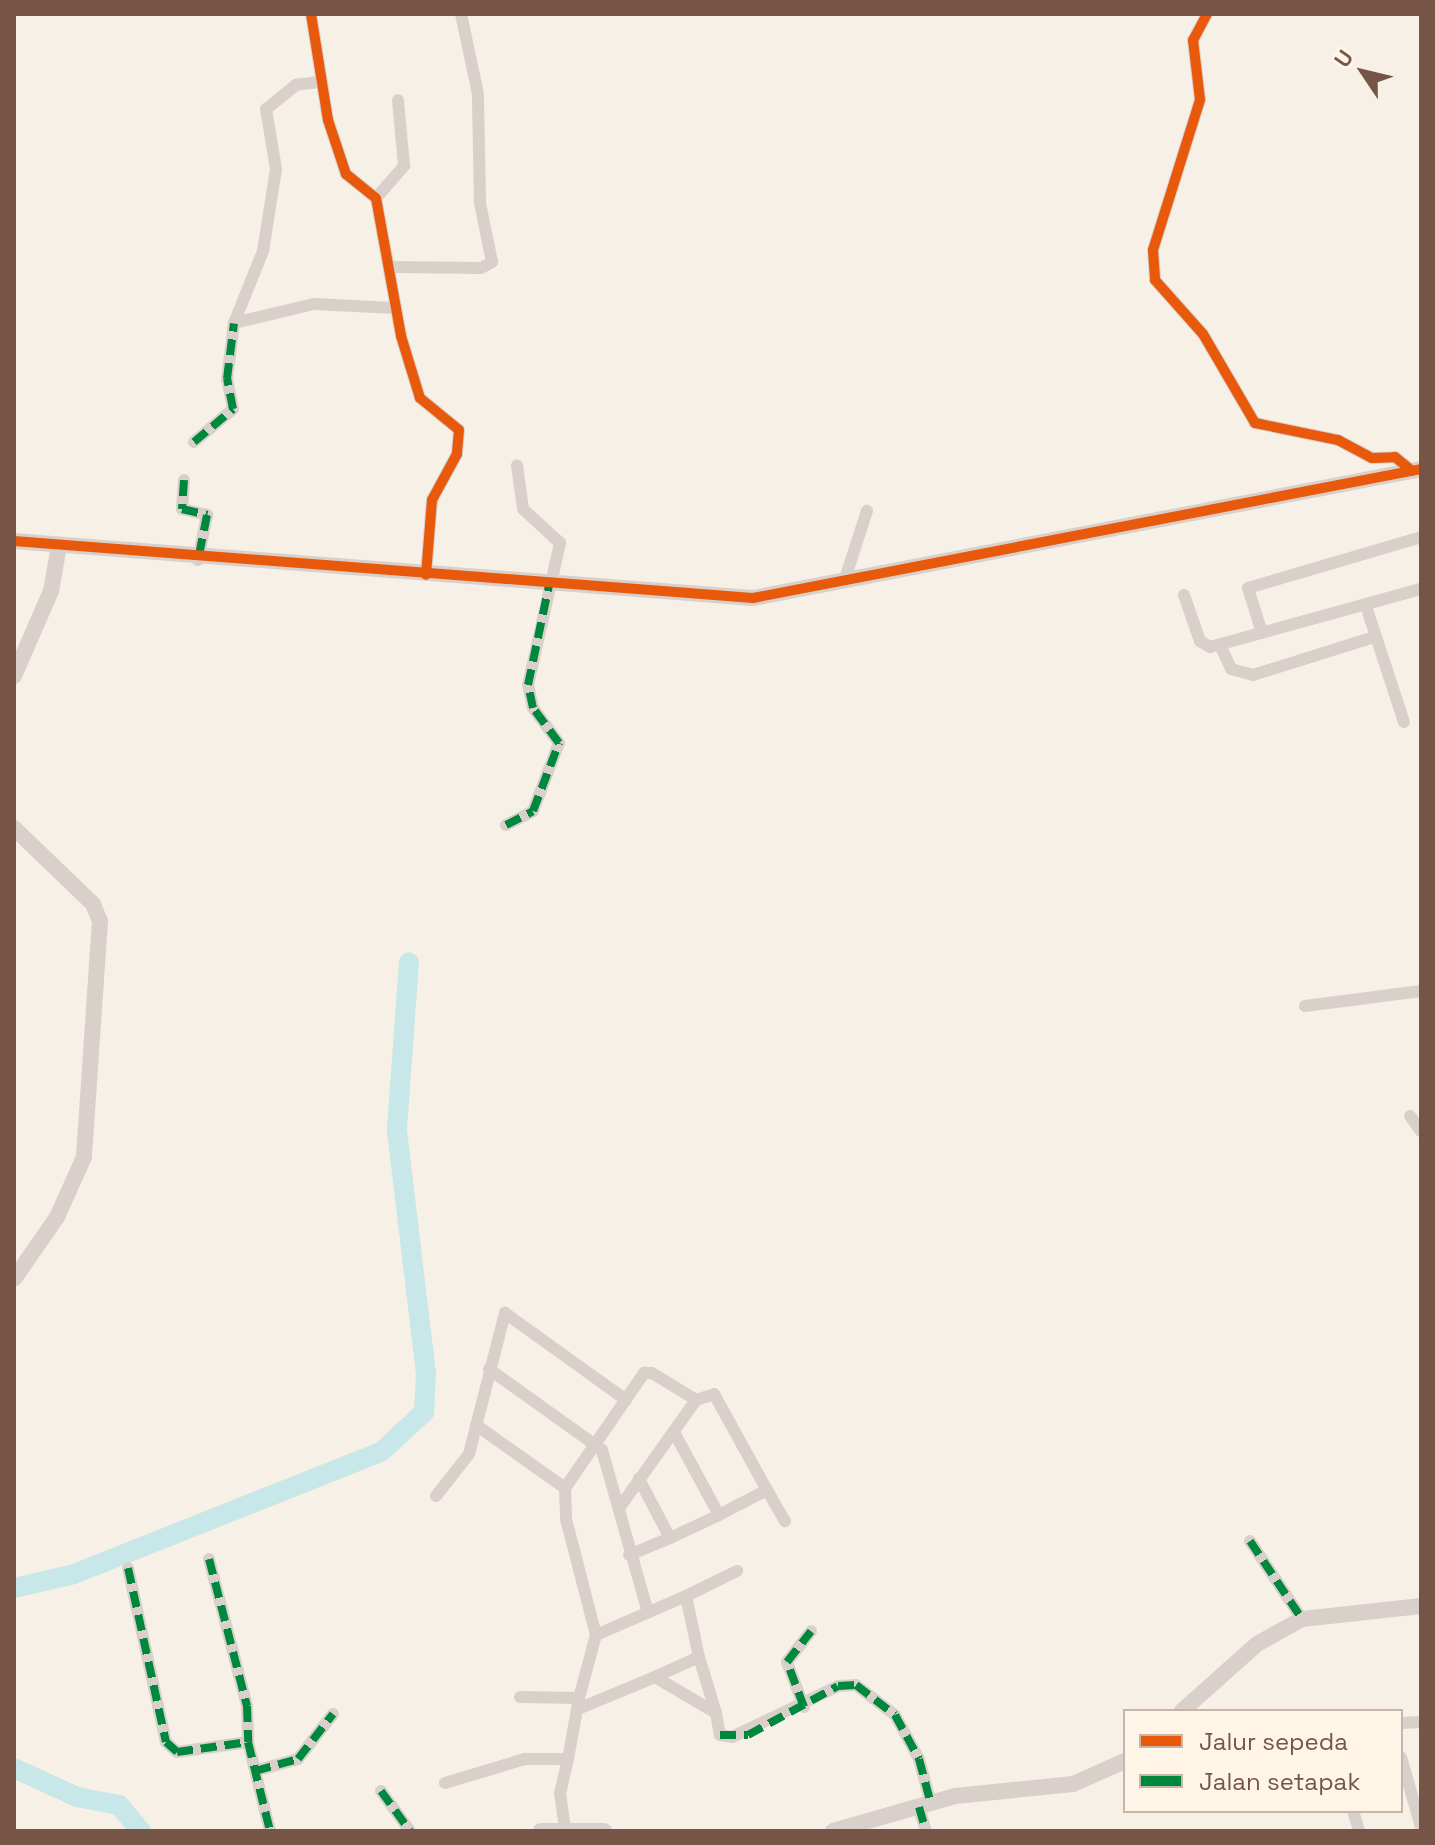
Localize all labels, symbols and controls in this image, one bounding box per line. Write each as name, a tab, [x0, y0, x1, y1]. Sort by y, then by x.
north arrow	[1323, 32, 1403, 112]
text: U	[1328, 44, 1359, 72]
legend	[1123, 1709, 1403, 1813]
text: Jalur sepeda	[1199, 1726, 1348, 1757]
text: Jalan setapak	[1199, 1766, 1360, 1797]

